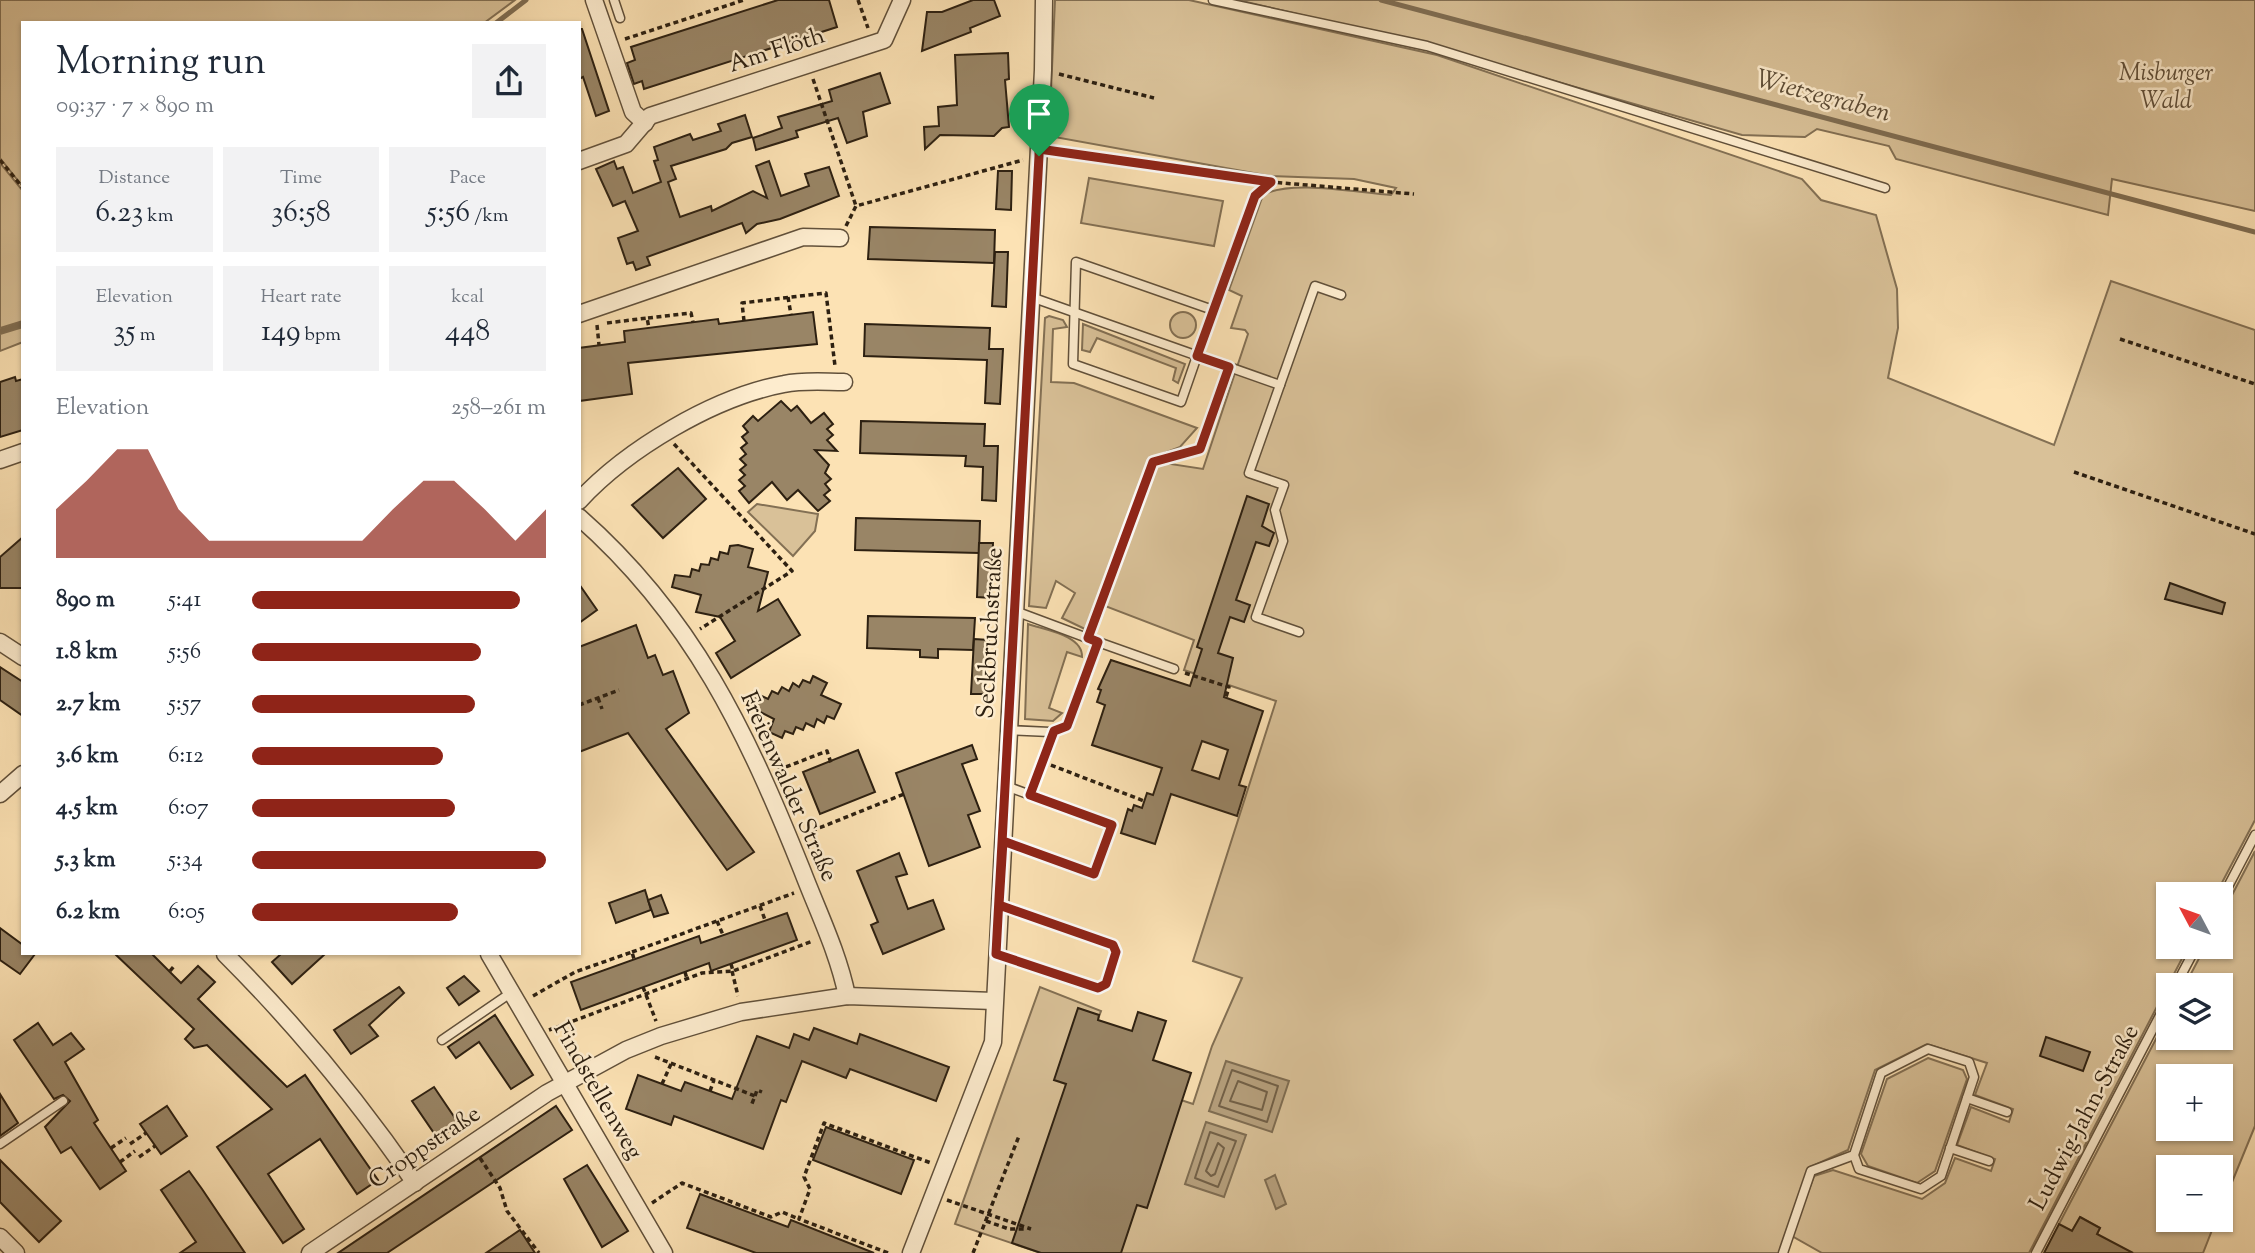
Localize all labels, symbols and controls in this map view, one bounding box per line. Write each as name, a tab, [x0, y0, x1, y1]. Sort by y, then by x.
street label: Am Flöth	[724, 19, 830, 83]
text: Morning run	[56, 37, 266, 91]
button: share	[472, 44, 546, 118]
park label: Misburger Wald	[2119, 57, 2214, 119]
water label: Wietzegraben	[1751, 61, 1895, 133]
pin	[1009, 84, 1069, 156]
text: 09:37 · 7 × 890 m	[56, 90, 214, 123]
icon: arrive	[1020, 95, 1058, 133]
text: Distance	[99, 165, 170, 192]
text: Time	[280, 165, 322, 192]
text: Pace	[449, 165, 486, 192]
text: 6.23	[95, 192, 143, 235]
text: 36:58	[271, 192, 331, 235]
text: 5:56	[427, 192, 470, 235]
text: km	[143, 203, 173, 230]
text: /km	[470, 203, 508, 230]
text: Elevation	[96, 284, 173, 311]
text: Heart rate	[260, 284, 342, 311]
text: kcal	[451, 284, 484, 311]
text: 35	[113, 311, 136, 354]
text: 149	[261, 311, 301, 354]
text: 448	[445, 311, 490, 354]
text: m	[136, 322, 155, 349]
text: bpm	[301, 322, 341, 349]
text: Elevation	[56, 392, 149, 425]
text: 258–261 m	[451, 392, 546, 425]
street label: Seckbruchstraße	[970, 547, 1012, 719]
text: 890 m	[56, 584, 115, 617]
text: 5:41	[168, 584, 201, 617]
text: 1.8 km	[56, 636, 118, 669]
text: 5:56	[168, 636, 201, 669]
street label: Freienwalder Straße	[731, 686, 845, 888]
text: 2.7 km	[56, 688, 121, 721]
text: 5:57	[168, 688, 201, 721]
text: 3.6 km	[56, 740, 119, 773]
text: 6:12	[168, 740, 204, 773]
text: 4.5 km	[56, 792, 118, 825]
text: 6:07	[168, 792, 209, 825]
text: 5.3 km	[56, 844, 115, 877]
text: 5:34	[168, 844, 203, 877]
north arrow	[2156, 882, 2233, 959]
map controls	[2156, 882, 2233, 1232]
text: 6.2 km	[56, 896, 120, 929]
text: 6:05	[168, 896, 205, 929]
button: layers	[2156, 973, 2233, 1050]
street label: Findstellenweg	[544, 1016, 650, 1166]
street label: Ludwig-Jahn-Straße	[2022, 1019, 2148, 1217]
button: +	[2156, 1064, 2233, 1141]
street label: Croppstraße	[362, 1098, 488, 1198]
button: −	[2156, 1155, 2233, 1232]

